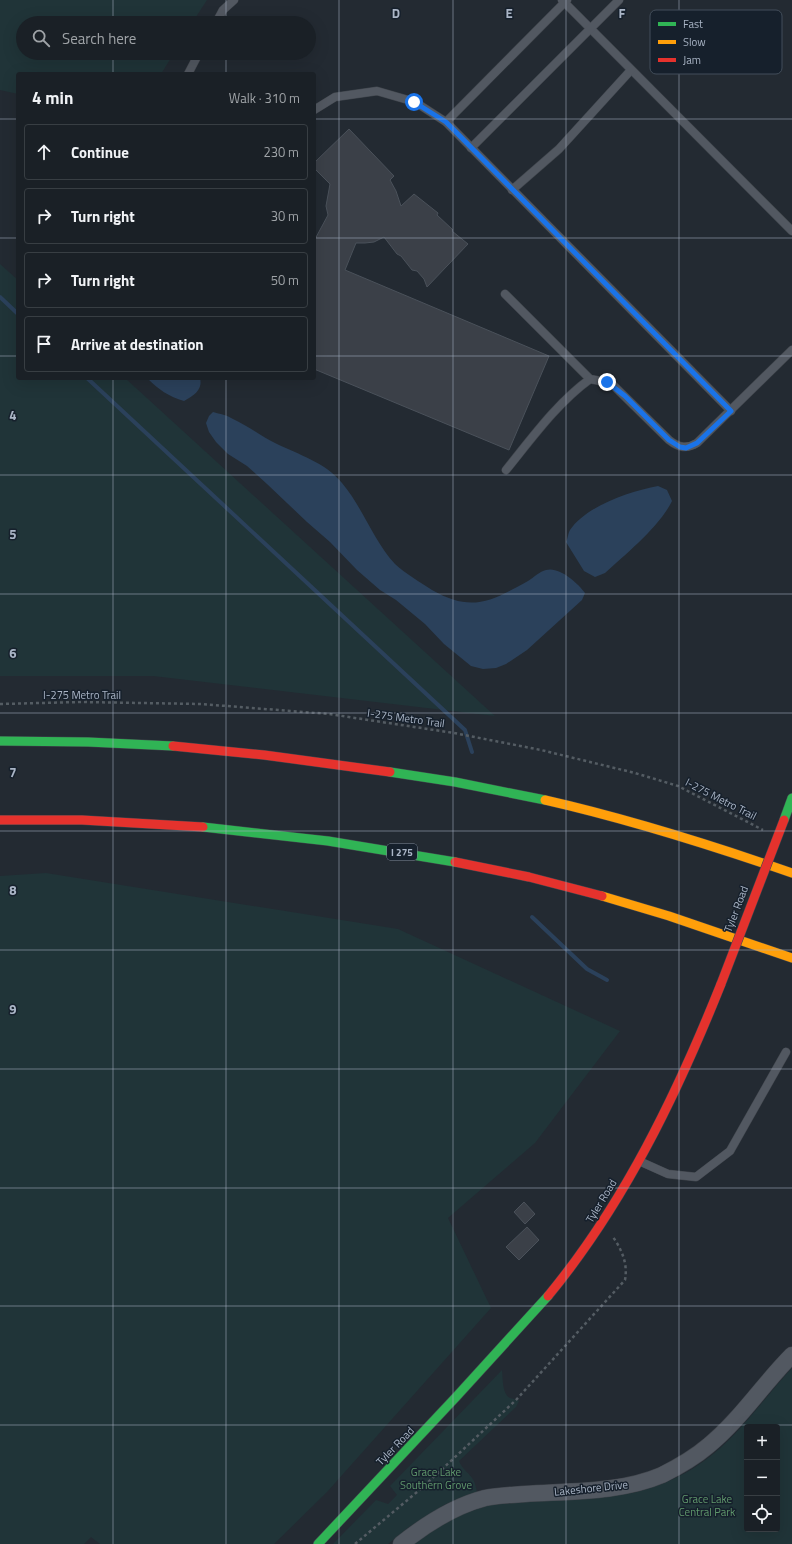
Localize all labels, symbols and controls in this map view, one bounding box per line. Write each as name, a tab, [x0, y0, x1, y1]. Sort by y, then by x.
text: D	[392, 3, 400, 23]
text: E	[505, 3, 513, 23]
text: F	[619, 3, 626, 23]
legend	[650, 10, 782, 74]
search box	[16, 16, 316, 60]
text: Fast	[683, 16, 703, 32]
icon: search	[30, 27, 52, 49]
text: Search here	[62, 27, 136, 50]
text: Slow	[683, 34, 706, 50]
text: Jam	[683, 52, 701, 68]
text: 4 min	[32, 85, 73, 111]
text: Walk · 310 m	[229, 88, 300, 108]
route start	[405, 93, 423, 111]
icon: ahead	[33, 141, 55, 163]
text: Continue	[71, 141, 129, 164]
text: 230 m	[263, 142, 299, 162]
icon: right	[33, 205, 55, 227]
text: Turn right	[71, 205, 135, 228]
text: 30 m	[271, 206, 299, 226]
icon: right	[33, 269, 55, 291]
text: Turn right	[71, 269, 135, 292]
text: 50 m	[271, 270, 299, 290]
icon: arrive	[33, 333, 55, 355]
text: Arrive at destination	[71, 333, 204, 356]
route end	[598, 373, 616, 391]
text: 4	[9, 405, 17, 425]
text: 5	[9, 524, 17, 544]
text: 6	[9, 643, 17, 663]
street label: I-275 Metro Trail	[43, 687, 121, 703]
street label: I-275 Metro Trail	[366, 705, 446, 731]
text: 7	[9, 762, 17, 782]
street label: I-275 Metro Trail	[683, 774, 759, 824]
road number: I 275	[387, 844, 417, 860]
text: 8	[9, 880, 17, 900]
street label: Tyler Road	[720, 883, 752, 935]
text: 9	[9, 999, 17, 1019]
street label: Tyler Road	[582, 1176, 620, 1226]
street label: Tyler Road	[372, 1423, 418, 1469]
map controls	[744, 1424, 780, 1532]
button: +	[744, 1424, 780, 1460]
button: −	[744, 1460, 780, 1496]
park label: Grace Lake Southern Grove	[400, 1464, 472, 1493]
street label: Lakeshore Drive	[553, 1476, 629, 1500]
park label: Grace Lake Central Park	[679, 1491, 736, 1520]
button: locate	[744, 1496, 780, 1532]

